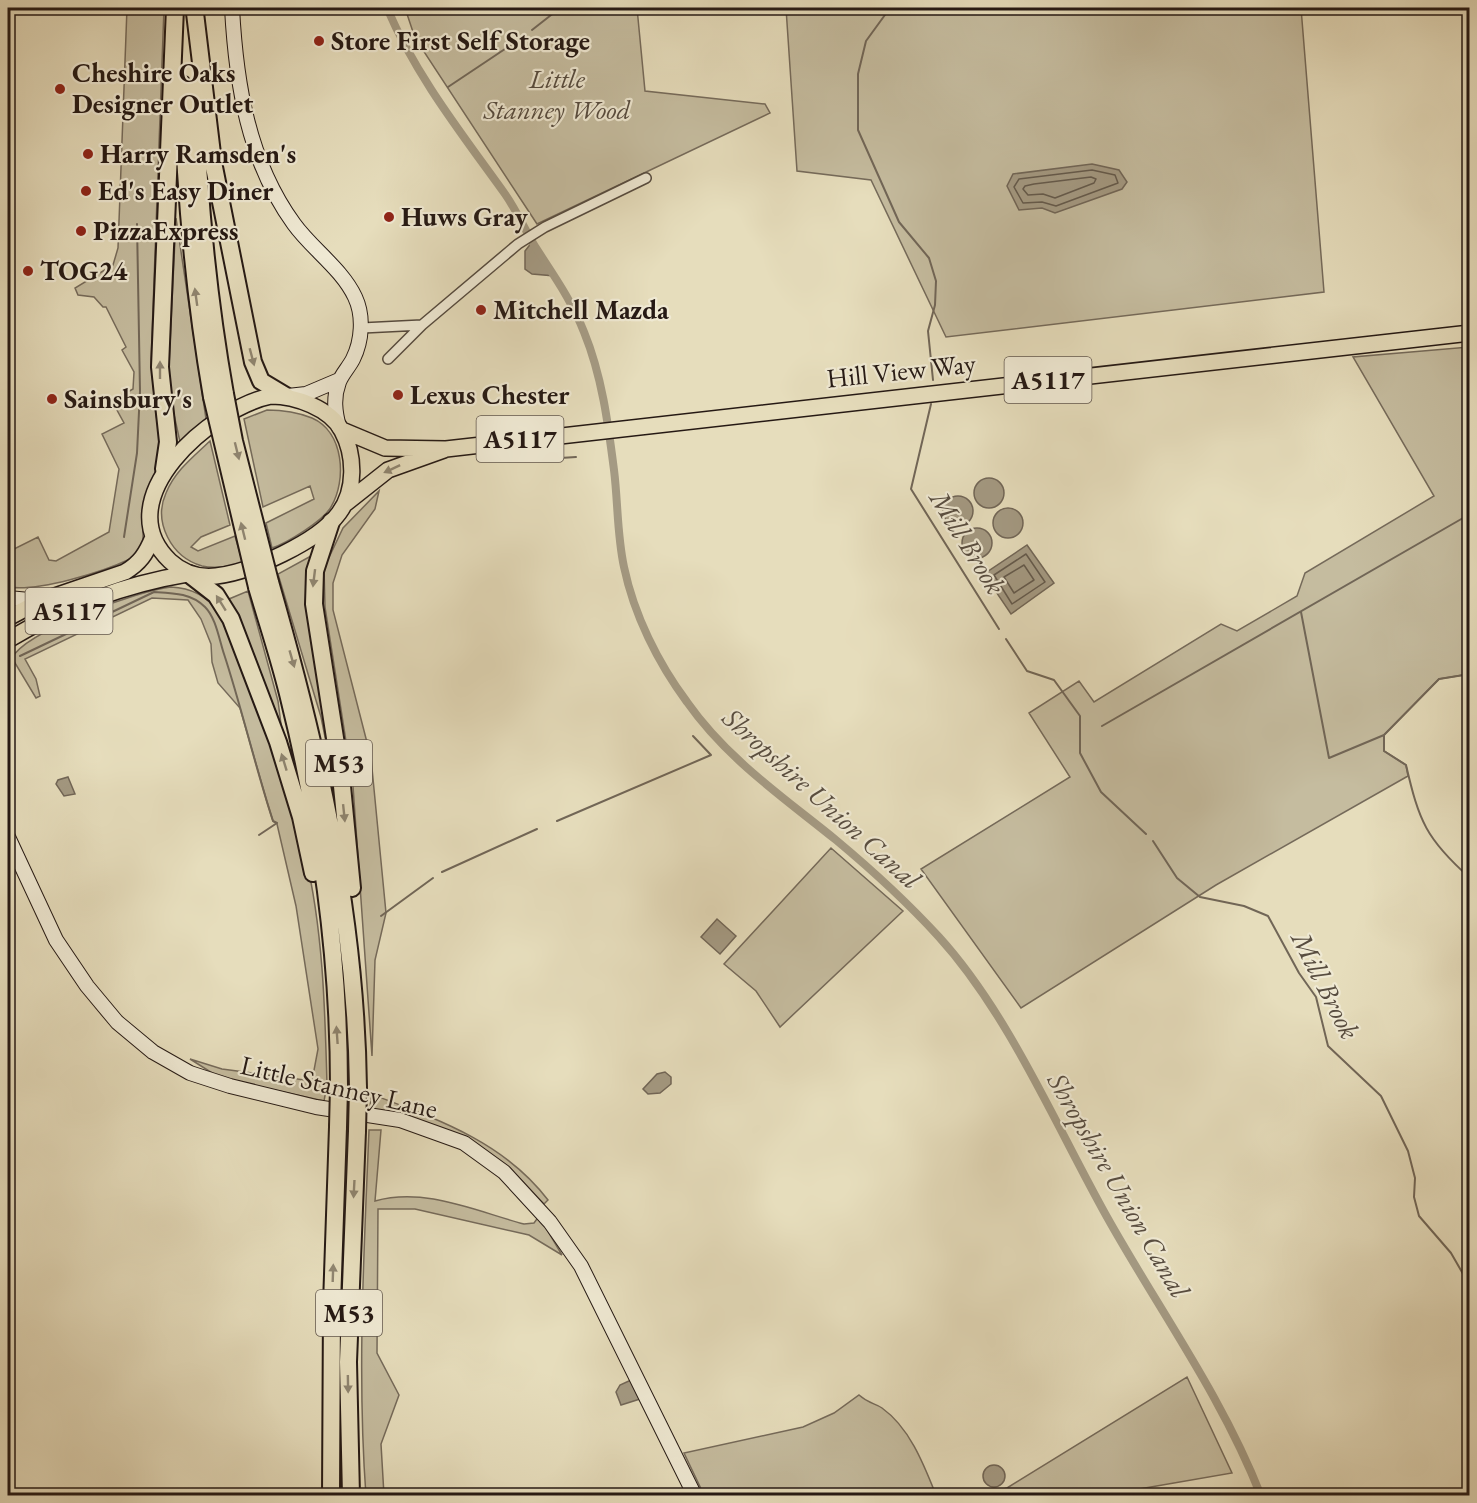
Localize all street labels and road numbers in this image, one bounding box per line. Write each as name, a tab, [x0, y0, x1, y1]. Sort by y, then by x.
street label: Hill View Way	[825, 345, 977, 396]
road number: A5117	[1004, 357, 1092, 403]
road number: A5117	[476, 416, 564, 462]
road number: A5117	[26, 588, 112, 634]
road number: M53	[306, 740, 372, 786]
street label: Little Stanney Lane	[237, 1047, 441, 1126]
road number: M53	[316, 1290, 382, 1336]

